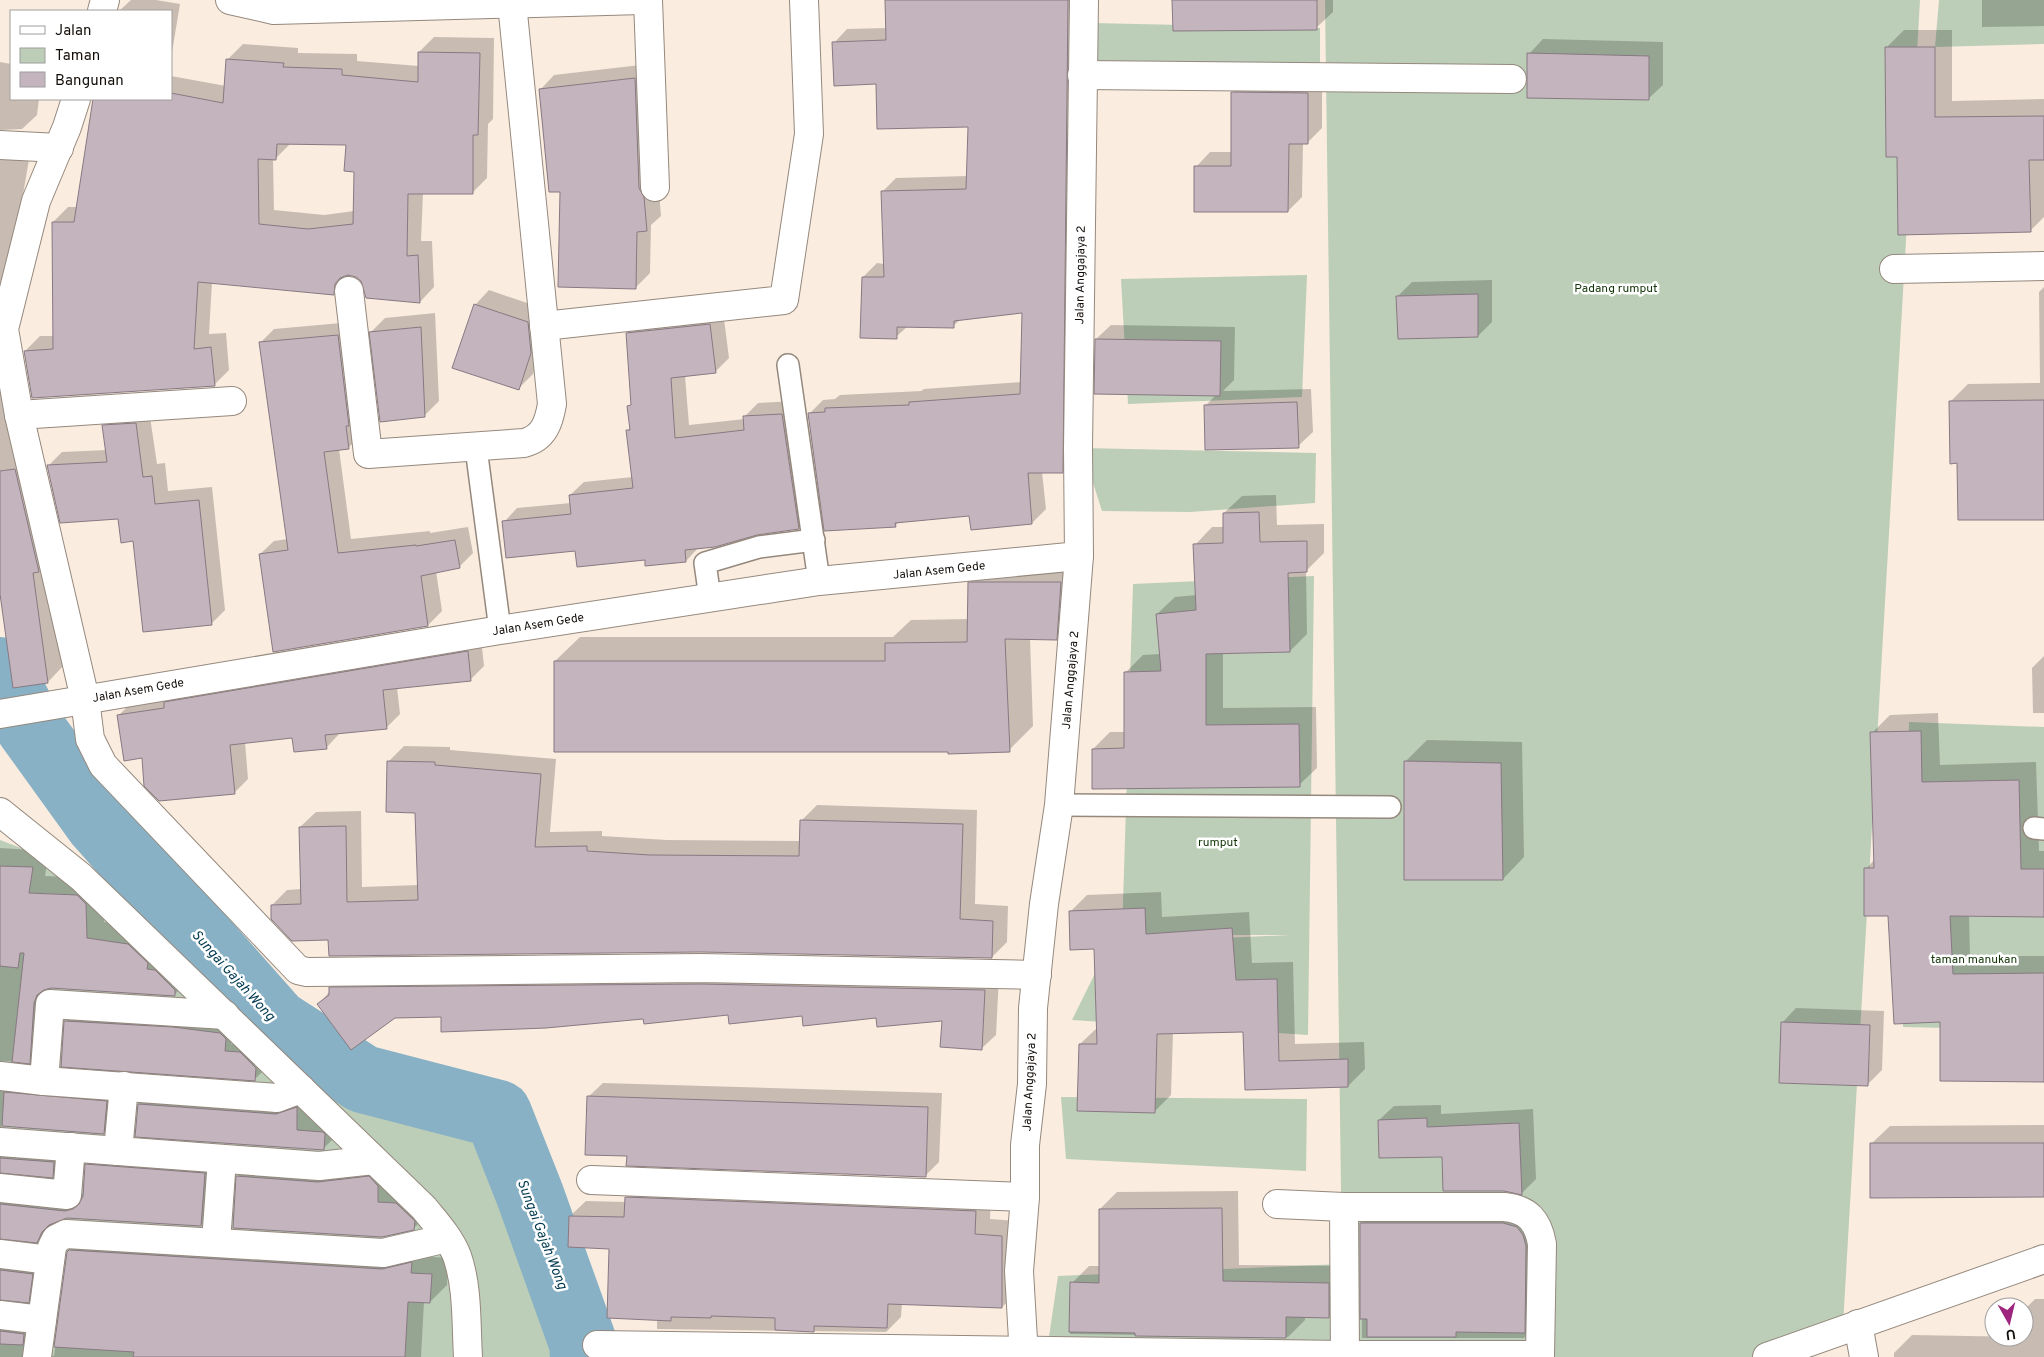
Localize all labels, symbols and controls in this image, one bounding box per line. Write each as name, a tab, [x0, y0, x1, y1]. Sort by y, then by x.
legend	[10, 10, 172, 100]
text: Jalan	[55, 22, 92, 41]
text: Taman	[55, 47, 100, 66]
text: Bangunan	[55, 72, 124, 91]
street label: Jalan Anggajaya 2	[1072, 225, 1090, 325]
park label: Padang rumput	[1574, 281, 1658, 297]
street label: Jalan Asem Gede	[892, 558, 986, 584]
street label: Jalan Asem Gede	[491, 610, 585, 640]
street label: Jalan Anggajaya 2	[1059, 630, 1083, 730]
street label: Jalan Asem Gede	[91, 675, 185, 707]
park label: rumput	[1198, 835, 1238, 851]
water label: Sungai Gajah Wong	[188, 927, 278, 1025]
park label: taman manukan	[1931, 952, 2017, 968]
street label: Jalan Anggajaya 2	[1019, 1032, 1041, 1132]
water label: Sungai Gajah Wong	[513, 1177, 571, 1292]
north arrow	[1984, 1297, 2034, 1347]
text: U	[2004, 1324, 2017, 1342]

